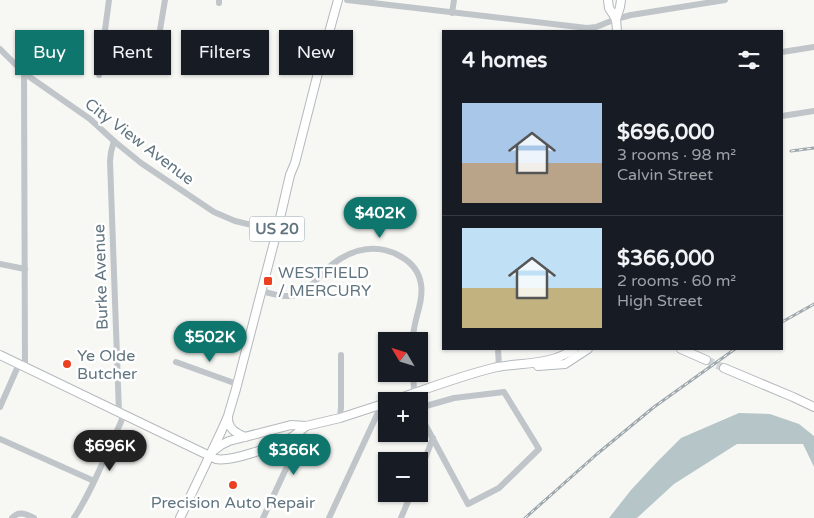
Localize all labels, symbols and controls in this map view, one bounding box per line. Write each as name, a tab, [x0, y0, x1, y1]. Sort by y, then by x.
chip: Buy	[15, 30, 84, 75]
chip: Rent	[94, 30, 171, 75]
chip: Filters	[181, 30, 269, 75]
chip: New	[279, 30, 353, 75]
icon: filters	[735, 46, 763, 74]
text: 4 homes	[462, 48, 547, 73]
street label: City View Avenue	[81, 94, 198, 189]
text: $696,000	[617, 120, 715, 145]
icon: home	[502, 123, 562, 183]
text: 3 rooms · 98 m²	[617, 145, 736, 165]
text: Calvin Street	[617, 165, 713, 185]
pin: $402K	[345, 196, 415, 239]
text: $402K	[355, 203, 405, 223]
road number: US 20	[250, 216, 304, 242]
street label: Burke Avenue	[89, 224, 113, 330]
text: $366,000	[617, 246, 715, 271]
icon: home	[502, 248, 562, 308]
place label: WESTFIELD / MERCURY	[278, 263, 371, 301]
text: 2 rooms · 60 m²	[617, 271, 736, 291]
marker: WESTFIELD / MERCURY	[262, 275, 274, 287]
text: High Street	[617, 291, 703, 311]
pin: $502K	[175, 320, 245, 363]
text: $502K	[185, 327, 235, 347]
north arrow	[378, 332, 428, 382]
map controls	[378, 332, 428, 502]
place label: Ye Olde Butcher	[77, 346, 138, 384]
marker: Ye Olde Butcher	[61, 358, 73, 370]
button: +	[378, 392, 428, 442]
pin: $696K	[75, 430, 145, 472]
pin: $366K	[259, 434, 329, 476]
text: $696K	[85, 436, 135, 456]
text: $366K	[269, 440, 319, 460]
button: −	[378, 452, 428, 502]
marker: Precision Auto Repair	[227, 479, 239, 491]
place label: Precision Auto Repair	[151, 493, 316, 513]

